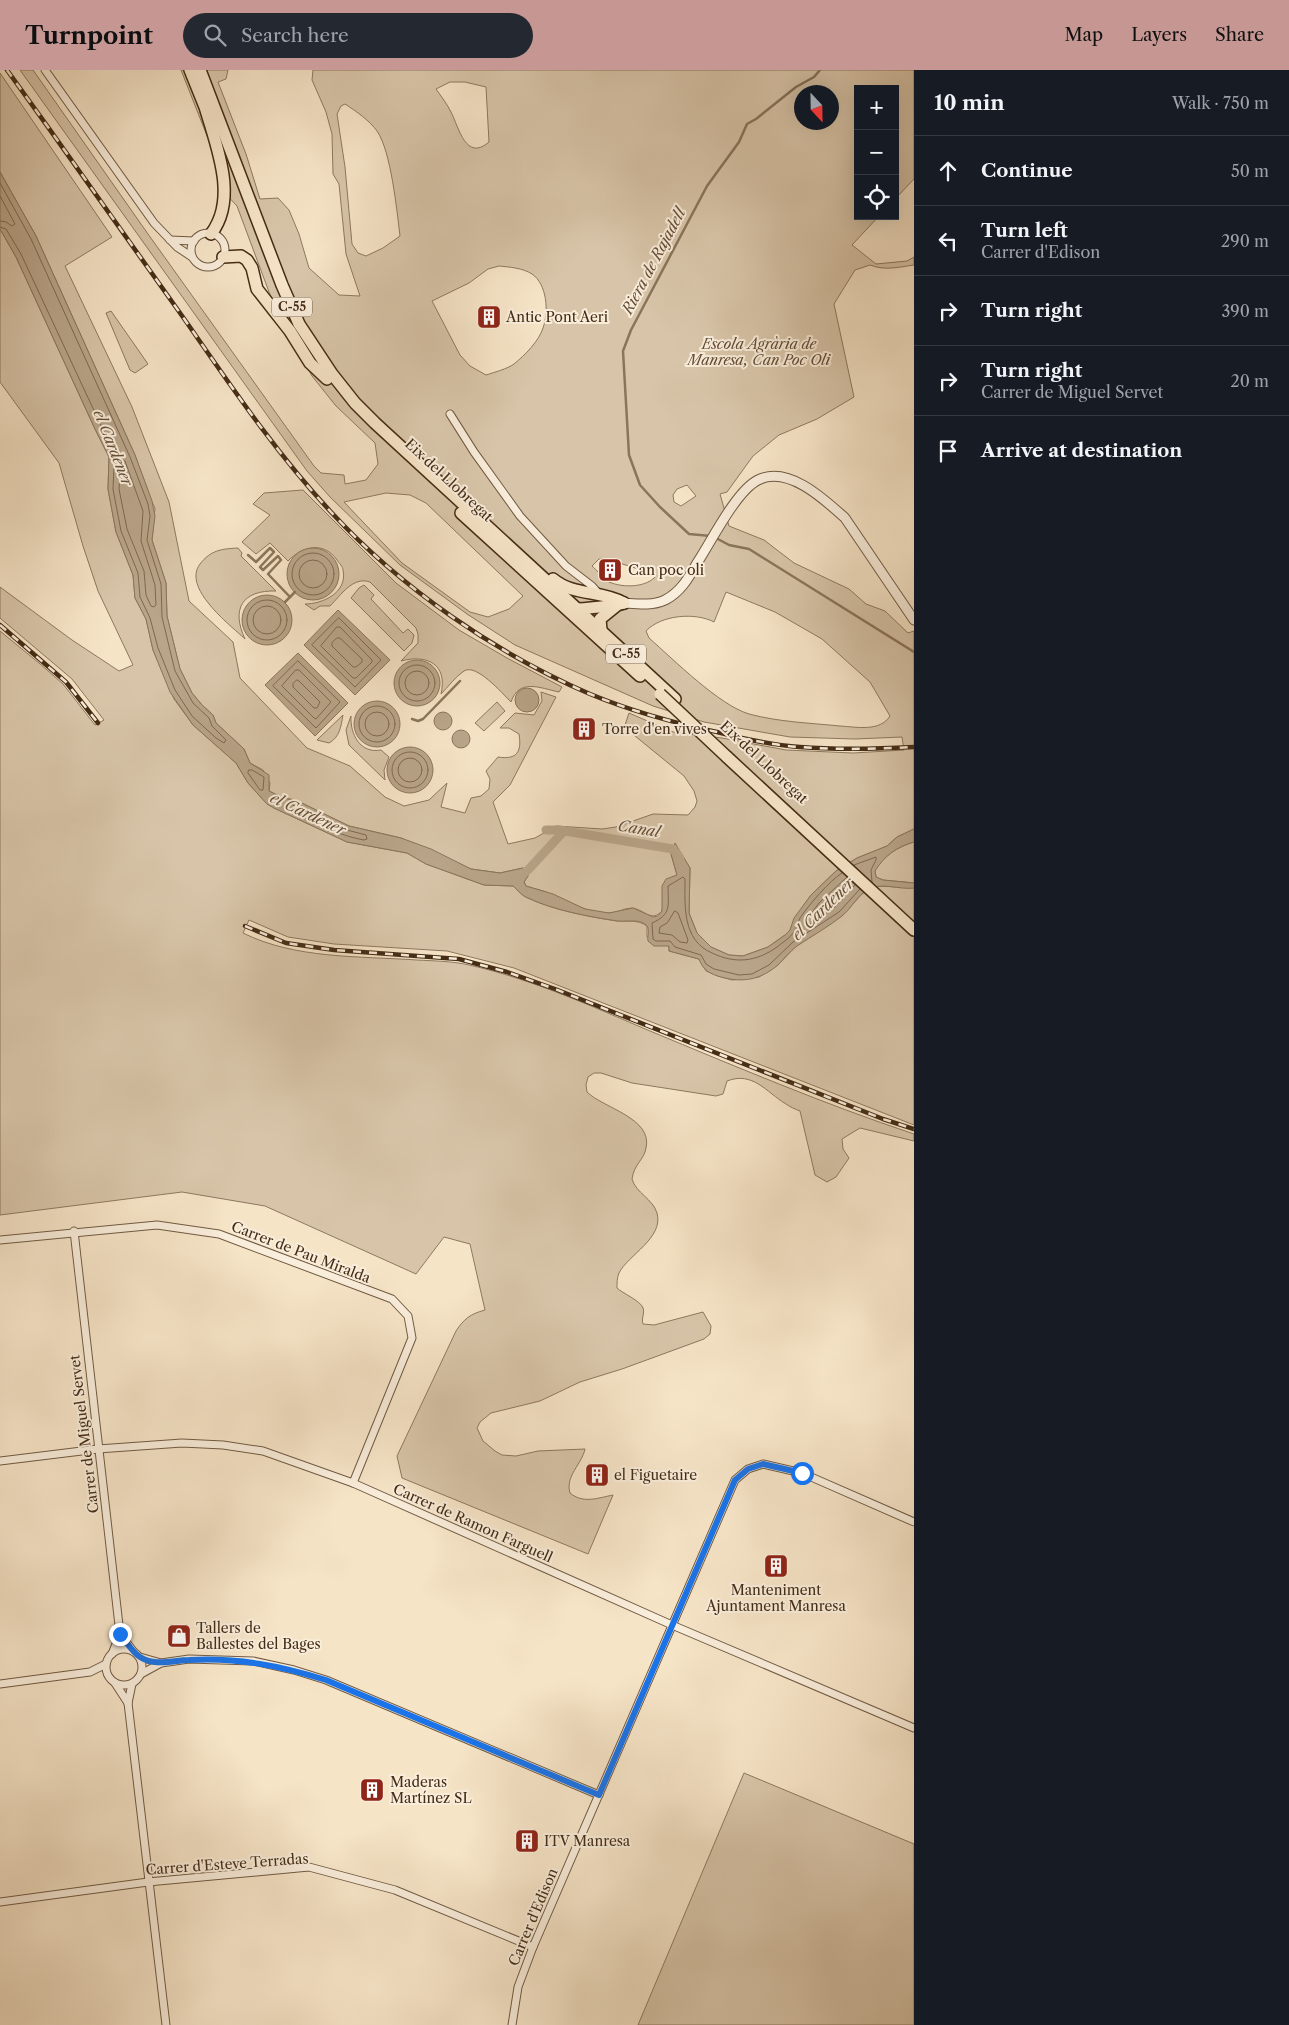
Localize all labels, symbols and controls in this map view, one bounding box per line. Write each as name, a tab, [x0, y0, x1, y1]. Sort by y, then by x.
search box	[183, 13, 533, 58]
text: Turnpoint	[25, 21, 153, 50]
icon: search	[201, 21, 229, 49]
text: Search here	[241, 24, 349, 47]
text: Map	[1065, 24, 1103, 46]
text: Layers	[1131, 24, 1187, 46]
text: Share	[1215, 24, 1264, 46]
north arrow	[794, 85, 839, 130]
map controls	[854, 85, 899, 220]
button: +	[854, 85, 899, 130]
text: 10 min	[934, 90, 1005, 115]
text: Walk · 750 m	[1172, 93, 1269, 113]
button: −	[854, 130, 899, 175]
icon: ahead	[934, 157, 962, 185]
text: Continue	[981, 159, 1073, 182]
text: 50 m	[1231, 161, 1269, 181]
button: locate	[854, 175, 899, 220]
water label: Riera de Rajadell	[617, 202, 691, 318]
text: Turn left	[981, 219, 1068, 242]
icon: left	[934, 227, 962, 255]
text: 290 m	[1221, 231, 1269, 251]
text: Carrer d'Edison	[981, 242, 1100, 262]
icon: right	[934, 297, 962, 325]
road number: C-55	[272, 298, 312, 316]
text: Turn right	[981, 299, 1082, 322]
text: 390 m	[1222, 301, 1269, 321]
building icon: Antic Pont Aeri	[476, 304, 502, 330]
place label: Antic Pont Aeri	[505, 308, 608, 326]
park label: Escola Agrària de Manresa, Can Poc Oli	[686, 335, 832, 369]
text: Turn right	[981, 359, 1082, 382]
icon: right	[934, 367, 962, 395]
text: 20 m	[1230, 371, 1269, 391]
text: Carrer de Miguel Servet	[981, 382, 1163, 402]
water label: el Cardener	[90, 407, 138, 490]
street label: Eix del Llobregat	[401, 435, 497, 525]
icon: arrive	[934, 437, 962, 465]
text: Arrive at destination	[981, 439, 1182, 462]
building icon: Can poc oli	[597, 557, 623, 583]
place label: Can poc oli	[628, 561, 704, 579]
road number: C-55	[606, 644, 646, 664]
building icon: Torre d'en vives	[571, 716, 597, 742]
street label: Eix del Llobregat	[716, 717, 812, 807]
place label: Torre d'en vives	[602, 720, 707, 738]
water label: el Cardener	[268, 788, 350, 840]
water label: Canal	[617, 816, 664, 842]
water label: el Cardener	[787, 873, 859, 944]
street label: Carrer de Pau Miralda	[229, 1217, 374, 1287]
street label: Carrer de Miguel Servet	[65, 1354, 103, 1514]
building icon: el Figuetaire	[584, 1462, 610, 1488]
route start	[791, 1462, 814, 1485]
place label: el Figuetaire	[614, 1466, 697, 1484]
street label: Carrer de Ramon Farguell	[390, 1480, 556, 1566]
building icon: Manteniment Ajuntament Manresa	[763, 1553, 789, 1579]
place label: Manteniment Ajuntament Manresa	[705, 1581, 846, 1615]
place label: Tallers de Ballestes del Bages	[196, 1619, 321, 1653]
route end	[109, 1623, 132, 1646]
shop icon: Tallers de Ballestes del Bages	[166, 1623, 192, 1649]
place label: Maderas Martínez SL	[390, 1773, 472, 1807]
building icon: Maderas Martínez SL	[359, 1777, 385, 1803]
building icon: ITV Manresa	[514, 1828, 540, 1854]
place label: ITV Manresa	[544, 1832, 631, 1850]
street label: Carrer d'Esteve Terradas	[145, 1849, 309, 1879]
street label: Carrer d'Edison	[504, 1865, 562, 1969]

